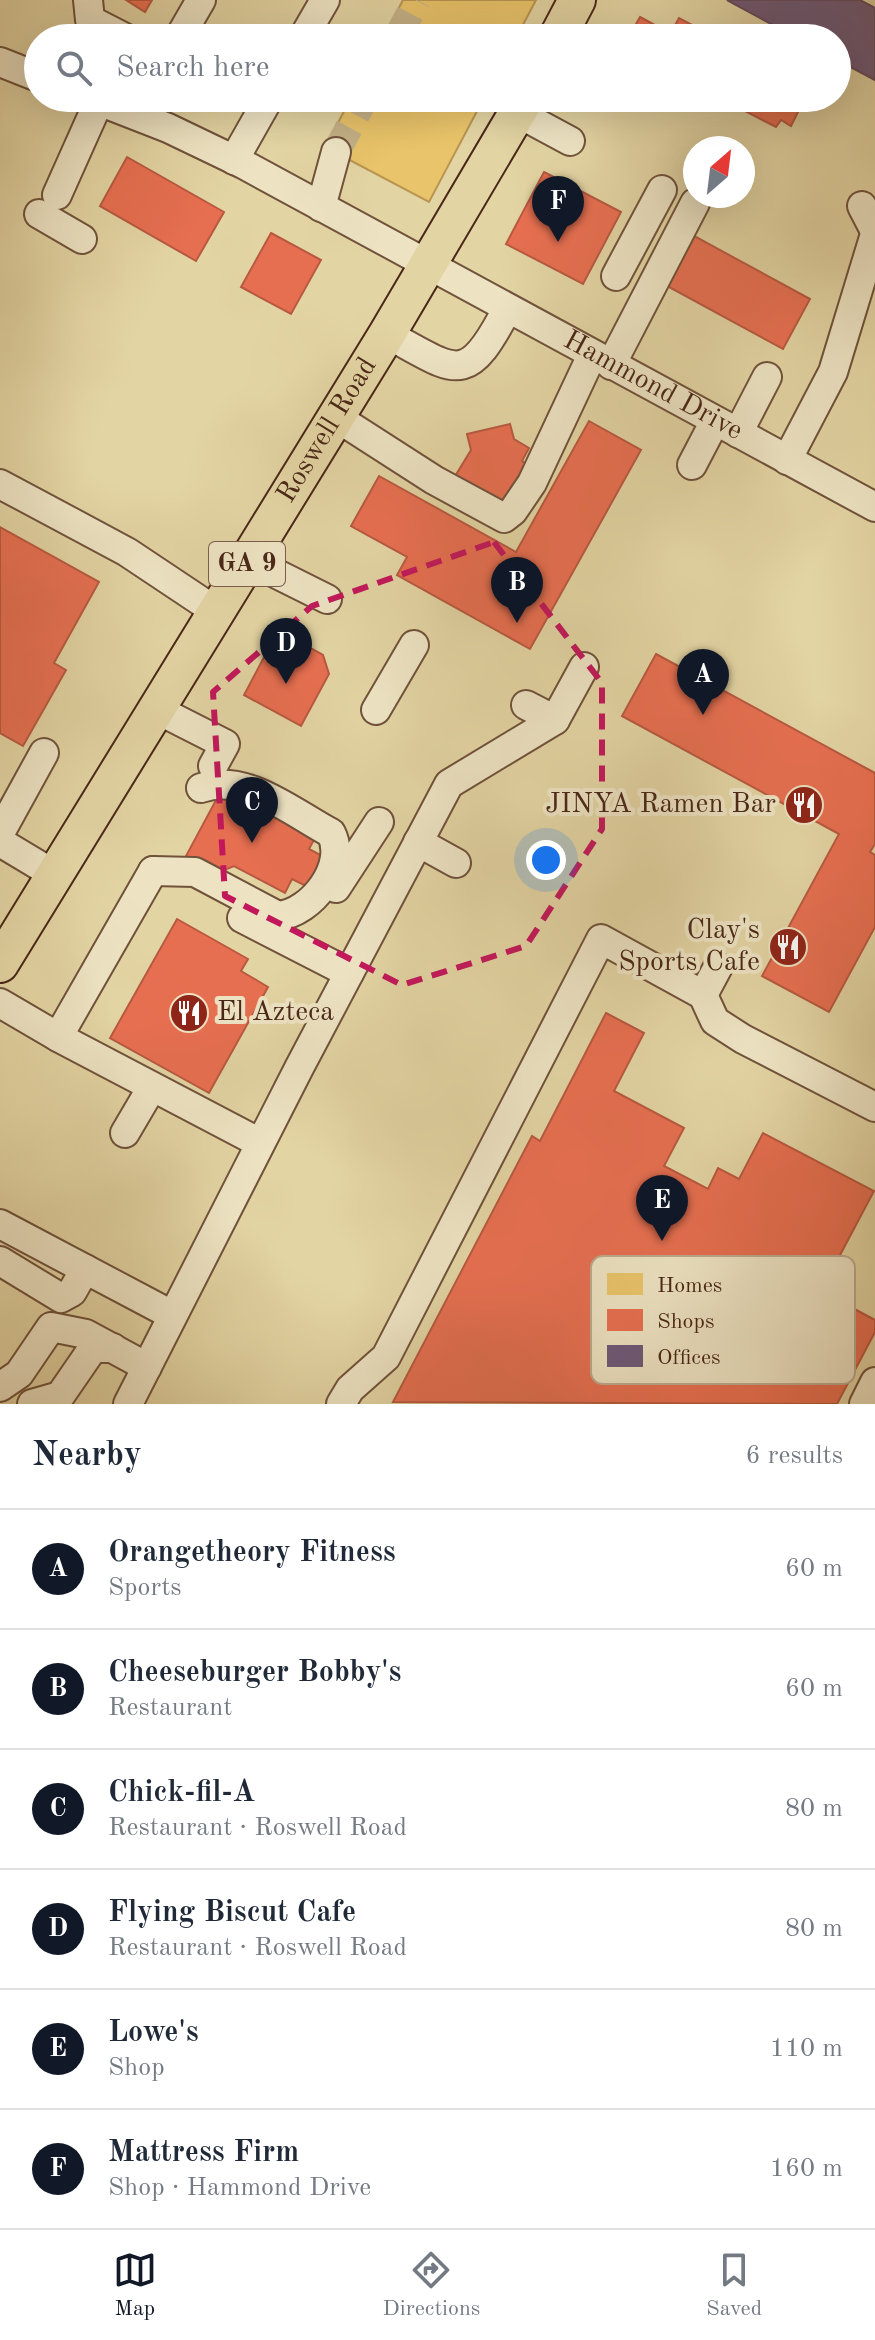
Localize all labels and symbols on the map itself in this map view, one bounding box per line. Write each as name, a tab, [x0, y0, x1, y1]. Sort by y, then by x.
north arrow	[683, 136, 755, 208]
pin: F	[532, 176, 584, 242]
street label: Hammond Drive	[559, 327, 747, 446]
street label: Roswell Road	[273, 353, 383, 508]
road number: GA 9	[209, 542, 285, 586]
pin: B	[491, 557, 543, 623]
pin: D	[260, 618, 312, 684]
pin: A	[677, 649, 729, 715]
pin: C	[226, 777, 278, 843]
restaurant icon: JINYA Ramen Bar	[783, 784, 825, 826]
place label: JINYA Ramen Bar	[545, 791, 776, 819]
your location	[526, 840, 566, 880]
place label: Clay's Sports Cafe	[618, 917, 760, 977]
restaurant icon: Clay's Sports Cafe	[767, 926, 809, 968]
restaurant icon: El Azteca	[168, 992, 210, 1034]
place label: El Azteca	[217, 999, 334, 1027]
pin: E	[636, 1175, 688, 1241]
legend	[591, 1256, 855, 1384]
text: Homes	[657, 1275, 722, 1297]
text: Shops	[657, 1311, 714, 1333]
text: Offices	[657, 1347, 721, 1369]

